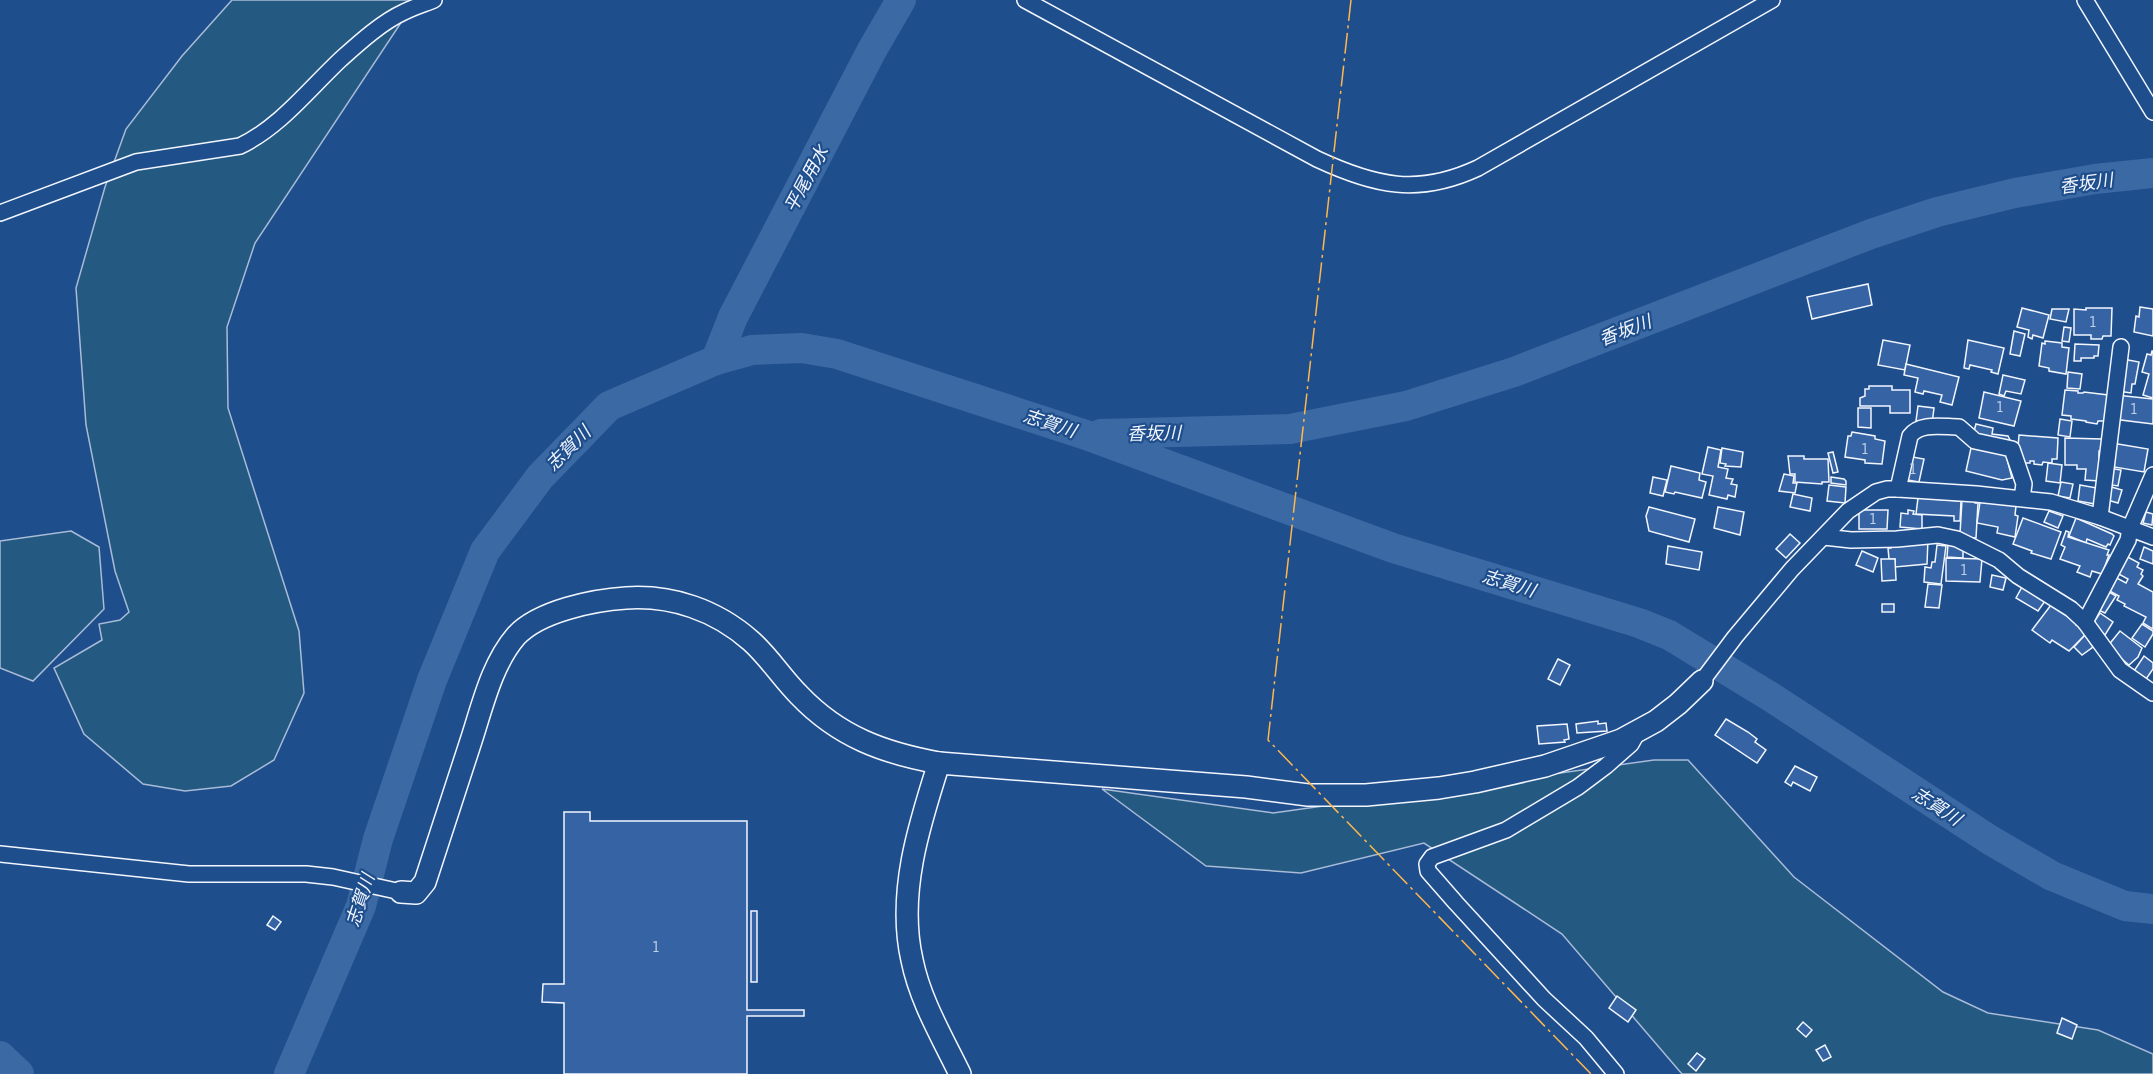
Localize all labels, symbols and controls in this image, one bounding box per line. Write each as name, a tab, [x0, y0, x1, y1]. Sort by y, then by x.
water label: 平尾用水	[780, 141, 833, 216]
water label: 香坂川	[2058, 169, 2116, 197]
water label: 香坂川	[1596, 310, 1656, 349]
house number: 1	[2090, 314, 2096, 330]
house number: 1	[1997, 399, 2003, 415]
house number: 1	[2131, 401, 2137, 417]
water label: 志賀川	[1021, 405, 1081, 442]
water label: 志賀川	[541, 420, 596, 475]
water label: 香坂川	[1127, 422, 1183, 444]
house number: 1	[1862, 441, 1868, 457]
house number: 1	[1910, 461, 1916, 477]
house number: 1	[1870, 511, 1876, 527]
house number: 1	[1961, 562, 1967, 578]
water label: 志賀川	[1480, 565, 1540, 602]
water label: 志賀川	[1909, 782, 1967, 831]
water label: 志賀川	[342, 869, 379, 929]
house number: 1	[653, 939, 659, 955]

